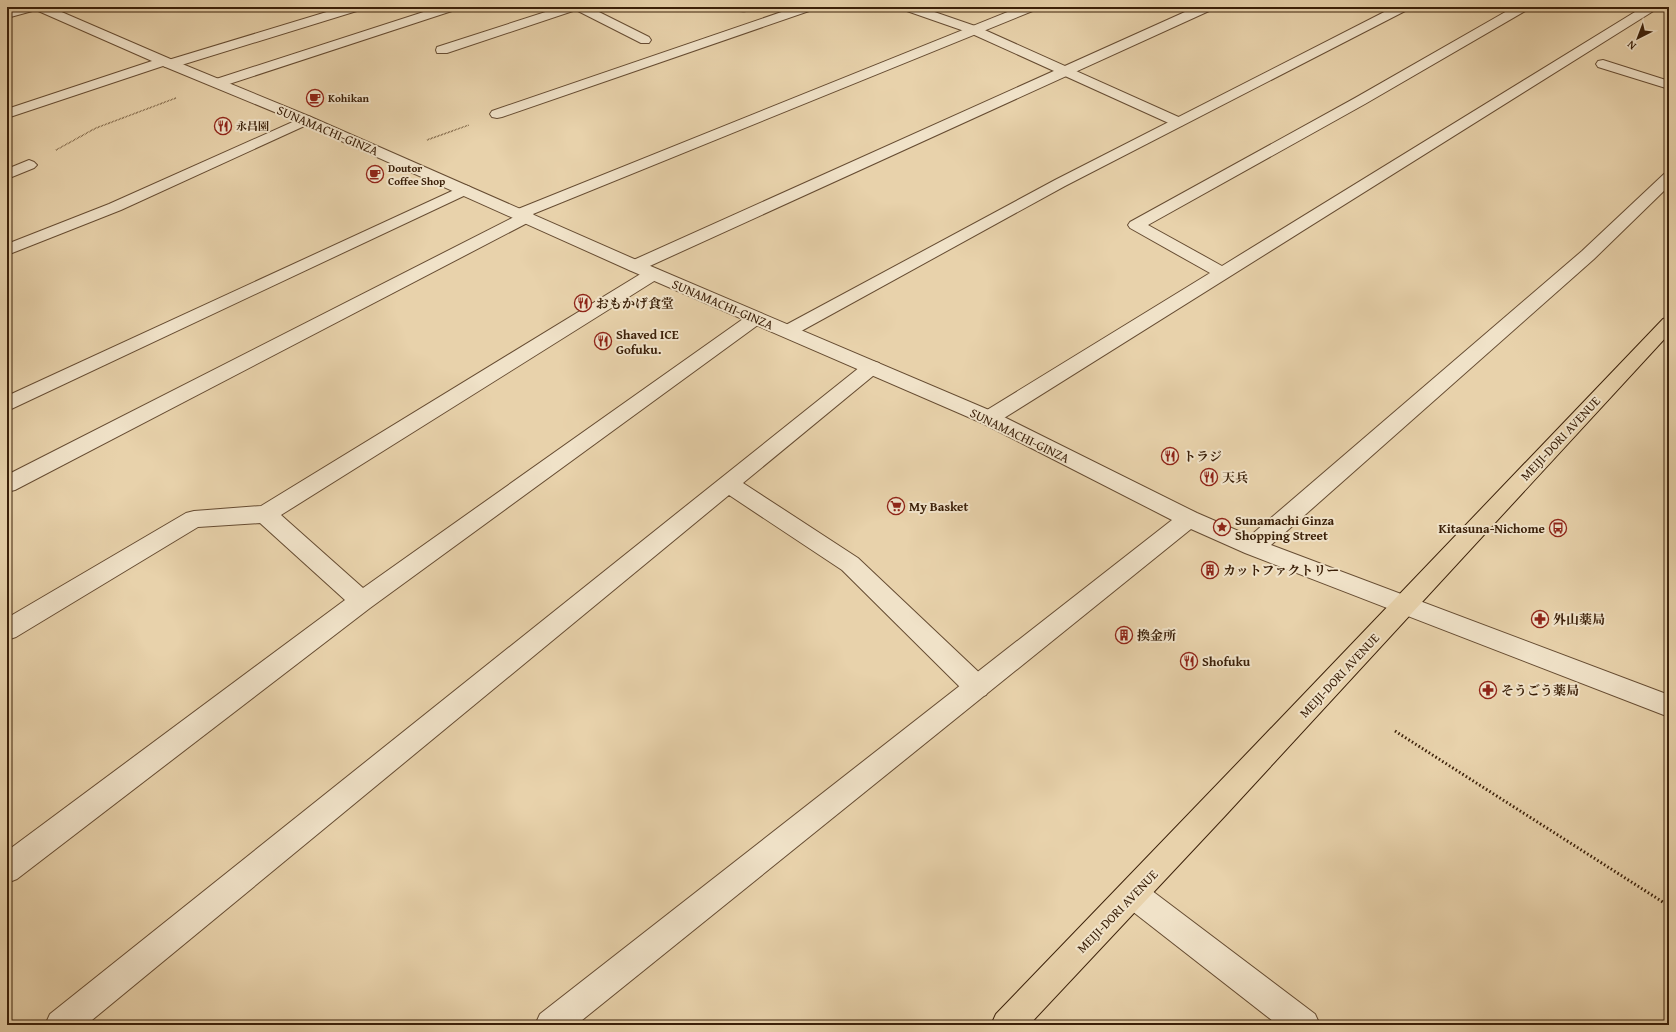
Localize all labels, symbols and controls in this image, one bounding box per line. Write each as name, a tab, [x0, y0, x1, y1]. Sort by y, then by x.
north arrow	[1618, 18, 1658, 58]
text: N	[1623, 37, 1639, 54]
cafe icon: Kohikan	[305, 88, 325, 108]
place label: Kohikan	[328, 90, 370, 106]
street label: SUNAMACHI-GINZA	[274, 100, 382, 160]
restaurant icon: 永昌園	[213, 116, 233, 136]
place label: 永昌園	[236, 118, 269, 134]
place label: Doutor Coffee Shop	[388, 160, 445, 189]
cafe icon: Doutor Coffee Shop	[365, 164, 385, 184]
street label: SUNAMACHI-GINZA	[669, 274, 777, 334]
restaurant icon: おもかげ食堂	[573, 293, 593, 313]
place label: おもかげ食堂	[596, 294, 674, 313]
place label: Shaved ICE Gofuku.	[616, 325, 679, 359]
restaurant icon: Shaved ICE Gofuku.	[593, 331, 613, 351]
street label: MEIJI-DORI AVENUE	[1516, 392, 1605, 485]
street label: SUNAMACHI-GINZA	[967, 403, 1073, 468]
restaurant icon: トラジ	[1160, 446, 1180, 466]
place label: トラジ	[1183, 447, 1222, 466]
restaurant icon: 天兵	[1199, 467, 1219, 487]
place label: 天兵	[1222, 468, 1248, 487]
supermarket icon: My Basket	[886, 496, 906, 516]
place label: My Basket	[909, 497, 969, 516]
place label: Sunamachi Ginza Shopping Street	[1235, 511, 1335, 545]
place icon: Sunamachi Ginza Shopping Street	[1212, 517, 1232, 537]
bus stop icon: Kitasuna-Nichome	[1548, 518, 1568, 538]
place label: Kitasuna-Nichome	[1438, 519, 1545, 538]
building icon: カットファクトリー	[1200, 560, 1220, 580]
place label: カットファクトリー	[1223, 561, 1339, 580]
pharmacy icon: 外山薬局	[1530, 609, 1550, 629]
place label: 外山薬局	[1553, 610, 1605, 629]
building icon: 換金所	[1114, 625, 1134, 645]
place label: 換金所	[1137, 626, 1176, 645]
street label: MEIJI-DORI AVENUE	[1295, 629, 1384, 722]
restaurant icon: Shofuku	[1179, 651, 1199, 671]
place label: Shofuku	[1202, 652, 1251, 671]
pharmacy icon: そうごう薬局	[1478, 680, 1498, 700]
place label: そうごう薬局	[1501, 681, 1579, 700]
street label: MEIJI-DORI AVENUE	[1072, 865, 1163, 957]

